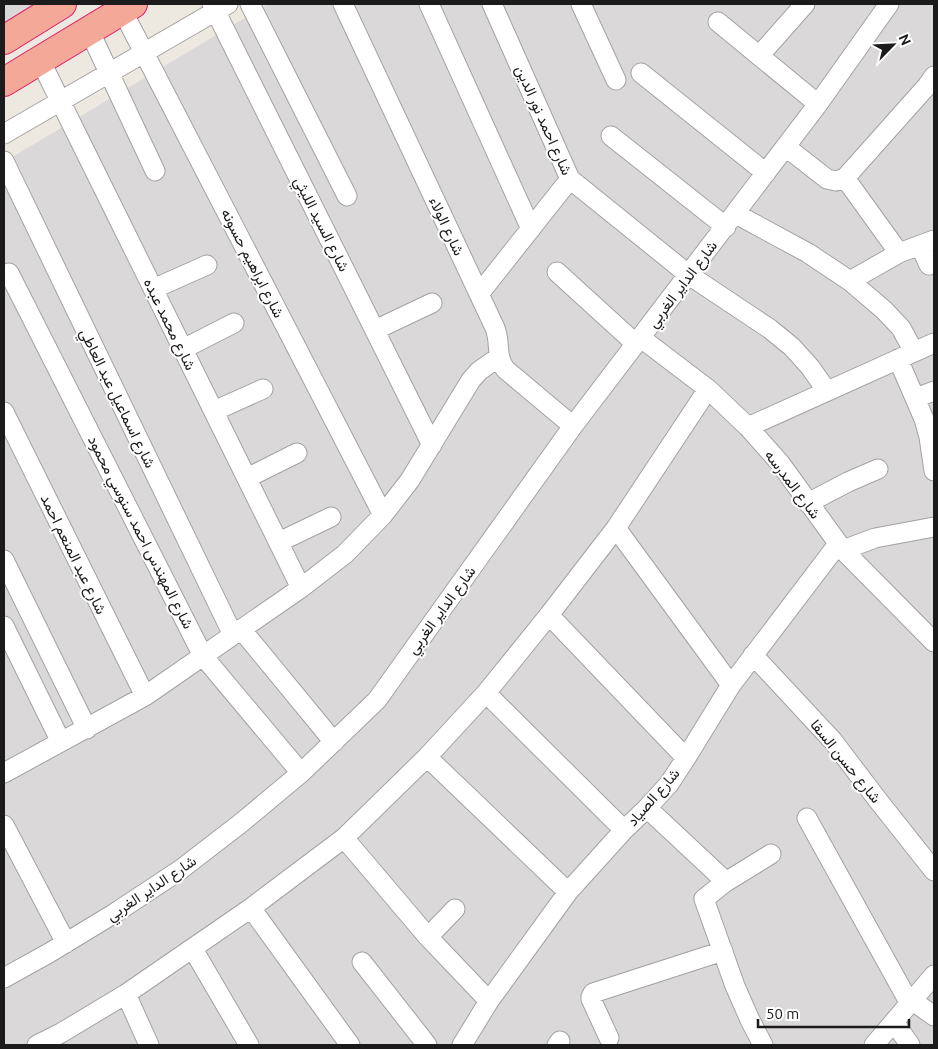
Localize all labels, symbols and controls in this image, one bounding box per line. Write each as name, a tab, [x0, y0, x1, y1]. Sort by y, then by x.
north arrow	[868, 20, 918, 70]
text: N	[895, 32, 914, 48]
street label: شارع احمد نور الدين	[509, 62, 576, 179]
street label: شارع السيد الليثي	[286, 174, 353, 277]
street label: شارع الولاء	[423, 194, 468, 259]
street label: شارع ابراهيم حسونه	[216, 206, 288, 322]
street label: شارع الداير الغربي	[644, 237, 724, 334]
street label: شارع محمد عبده	[138, 275, 200, 374]
street label: شارع اسماعيل عبد العاطي	[72, 326, 159, 473]
street label: شارع المهندس احمد سنوسي محمود	[80, 433, 197, 634]
street label: شارع المدرسه	[759, 446, 824, 524]
street label: شارع عبد المنعم احمد	[35, 491, 110, 618]
street label: شارع الداير الغربي	[403, 563, 483, 660]
street label: شارع حسن السقا	[805, 716, 885, 808]
street label: شارع الصياد	[623, 765, 685, 831]
street label: شارع الداير الغربي	[103, 852, 202, 928]
scale bar	[758, 996, 909, 1028]
text: 50 m	[766, 1005, 799, 1022]

